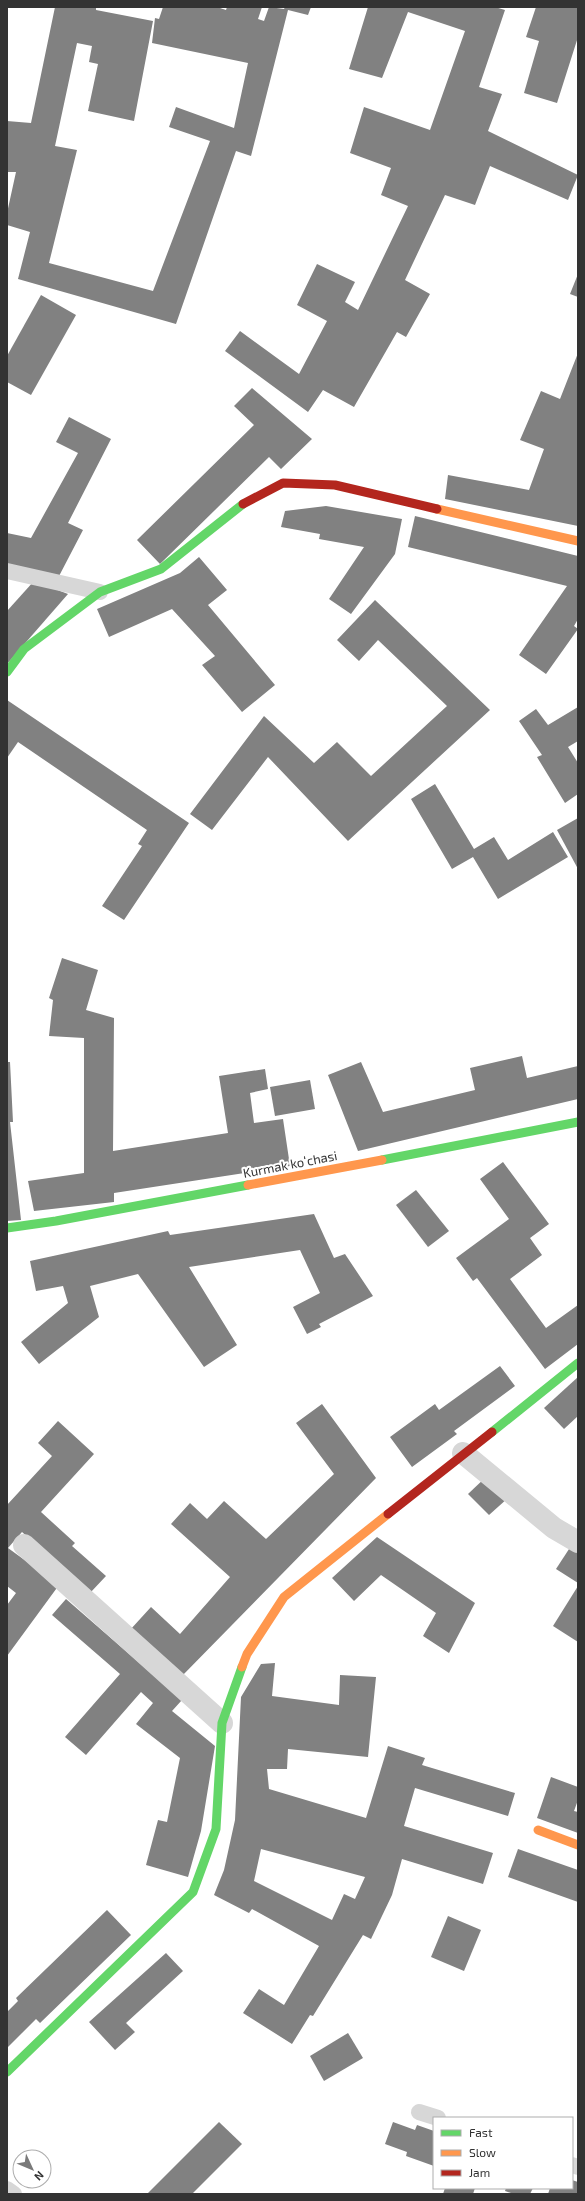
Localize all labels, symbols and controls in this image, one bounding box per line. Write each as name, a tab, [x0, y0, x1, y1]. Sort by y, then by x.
street label: Kurmak koʻchasi	[241, 1147, 339, 1181]
legend	[433, 2117, 573, 2189]
text: Fast	[469, 2125, 493, 2139]
text: Slow	[469, 2145, 496, 2159]
north arrow	[12, 2149, 52, 2189]
text: Jam	[469, 2165, 490, 2179]
text: N	[32, 2169, 47, 2184]

